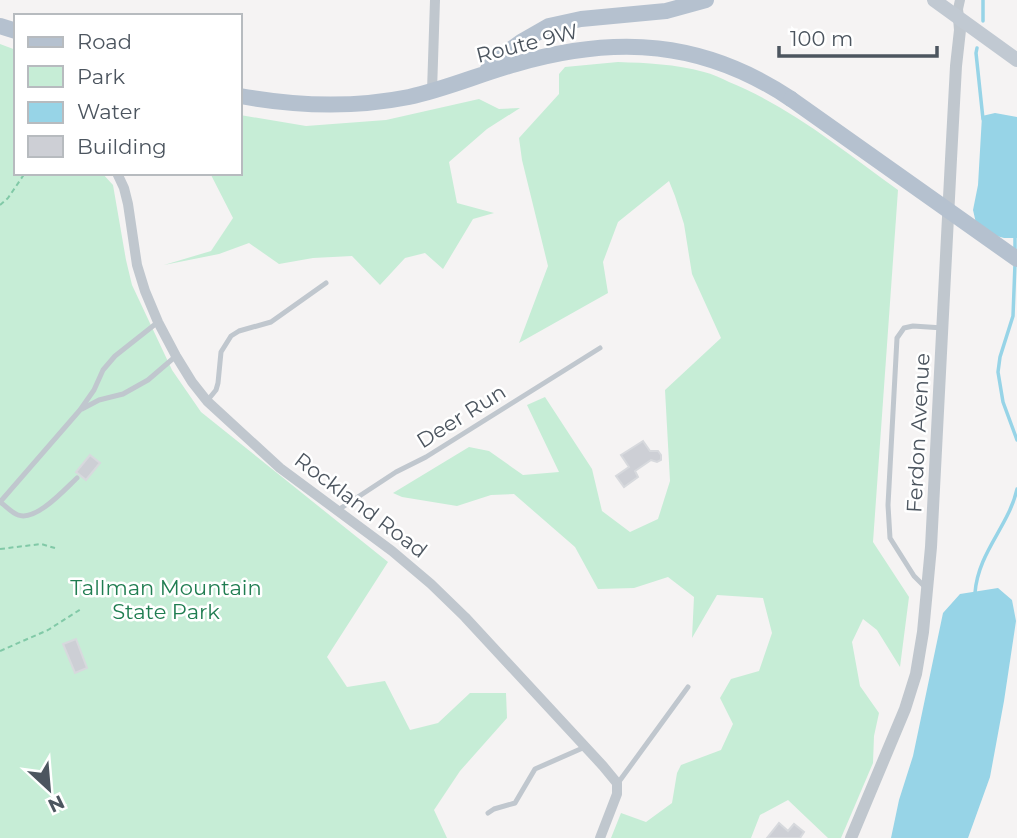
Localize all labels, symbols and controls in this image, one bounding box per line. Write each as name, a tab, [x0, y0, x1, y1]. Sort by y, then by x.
legend	[14, 14, 242, 175]
scale bar	[779, 14, 936, 58]
street label: Route 9W	[473, 18, 581, 68]
text: 100 m	[790, 26, 853, 51]
text: Road	[77, 29, 132, 54]
text: Park	[77, 64, 125, 89]
text: Water	[77, 99, 141, 124]
text: Building	[77, 134, 167, 159]
street label: Ferdon Avenue	[901, 352, 935, 514]
street label: Deer Run	[412, 379, 510, 453]
street label: Rockland Road	[290, 447, 432, 563]
park label: Tallman Mountain State Park	[70, 575, 262, 624]
north arrow	[14, 754, 84, 824]
text: N	[44, 790, 68, 818]

